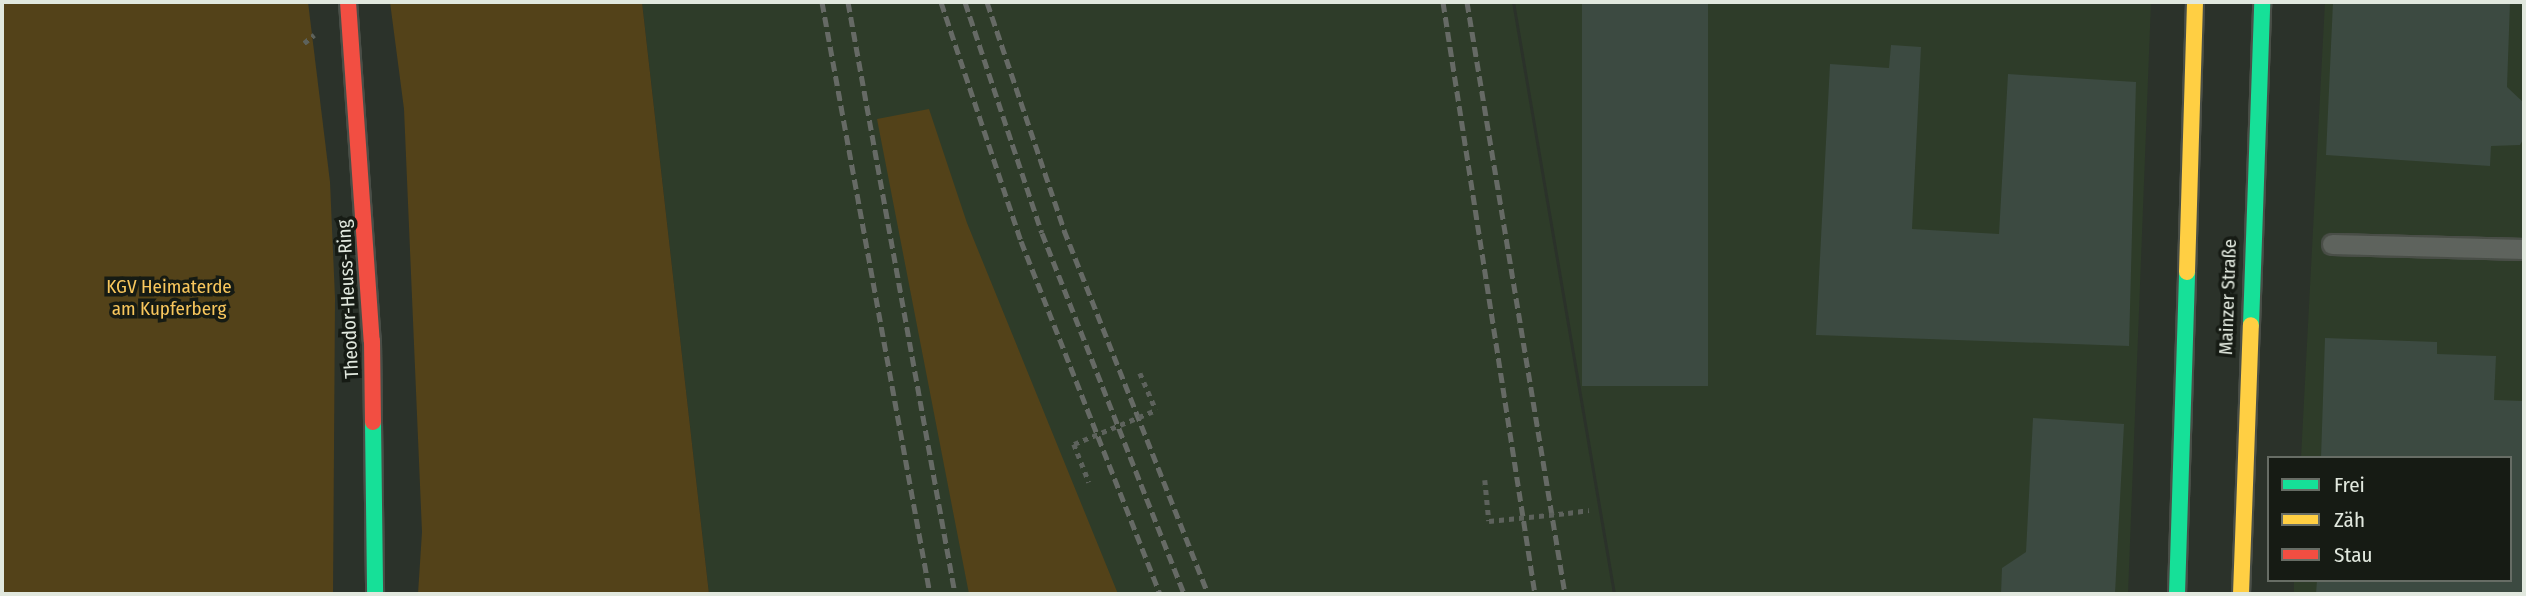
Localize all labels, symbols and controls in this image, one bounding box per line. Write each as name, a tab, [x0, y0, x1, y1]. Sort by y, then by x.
street label: Theodor-Heuss-Ring	[332, 219, 364, 379]
street label: Mainzer Straße	[2215, 239, 2241, 355]
park label: KGV Heimaterde am Kupferberg	[106, 276, 232, 320]
legend	[2267, 456, 2512, 582]
text: Frei	[2334, 472, 2365, 498]
text: Zäh	[2334, 507, 2365, 533]
text: Stau	[2334, 542, 2372, 568]

